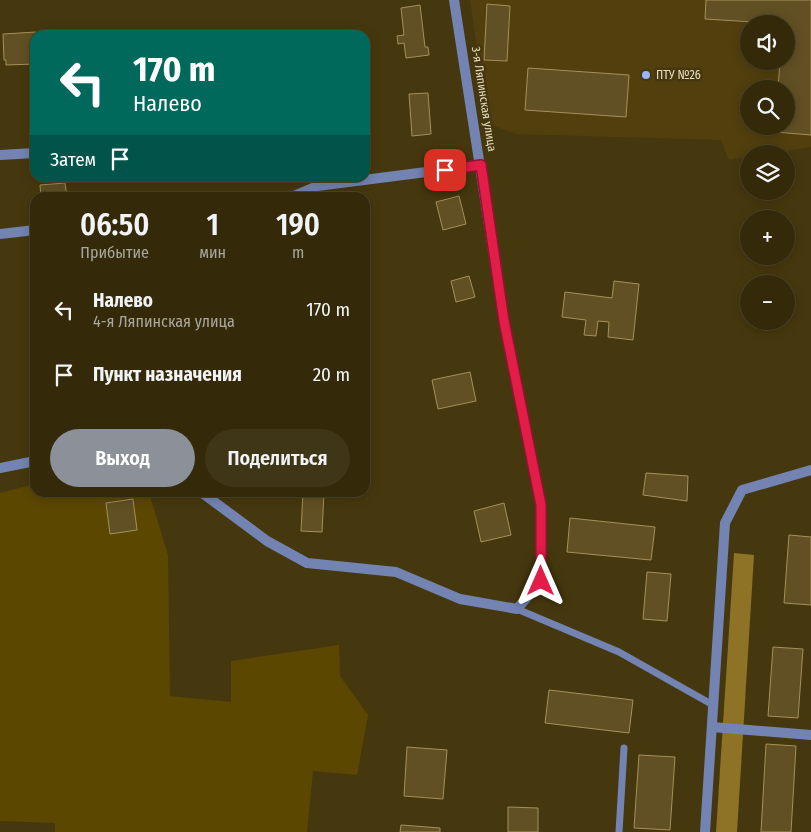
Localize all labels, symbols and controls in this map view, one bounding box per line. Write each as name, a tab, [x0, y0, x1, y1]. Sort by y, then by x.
map controls	[740, 15, 795, 330]
button: sound	[740, 15, 795, 70]
street label: 3-я Ляпинская улица	[469, 46, 499, 153]
text: 170 m	[133, 48, 216, 90]
icon: left	[50, 50, 115, 115]
place label: ПТУ №26	[656, 68, 701, 82]
marker: ПТУ №26	[640, 69, 652, 81]
button: search	[740, 80, 795, 135]
text: Налево	[133, 90, 202, 117]
icon: arrive	[106, 145, 134, 173]
button: layers	[740, 145, 795, 200]
text: Затем	[50, 148, 96, 171]
pin	[424, 149, 466, 191]
icon: arrive	[431, 156, 459, 184]
text: 06:50	[80, 207, 149, 243]
text: 1	[206, 207, 219, 243]
text: 190	[276, 207, 320, 243]
button: +	[740, 210, 795, 265]
text: Прибытие	[80, 243, 149, 262]
text: мин	[199, 243, 226, 262]
text: m	[292, 243, 304, 262]
button: −	[740, 275, 795, 330]
text: Налево	[93, 289, 153, 312]
icon: left	[50, 296, 78, 324]
text: 170 m	[306, 298, 350, 321]
text: 4-я Ляпинская улица	[93, 312, 235, 331]
icon: arrive	[50, 361, 78, 389]
text: Пункт назначения	[93, 363, 242, 386]
text: 20 m	[313, 363, 350, 386]
button: Выход	[50, 429, 195, 487]
button: Поделиться	[205, 429, 350, 487]
position arrow	[514, 554, 566, 606]

